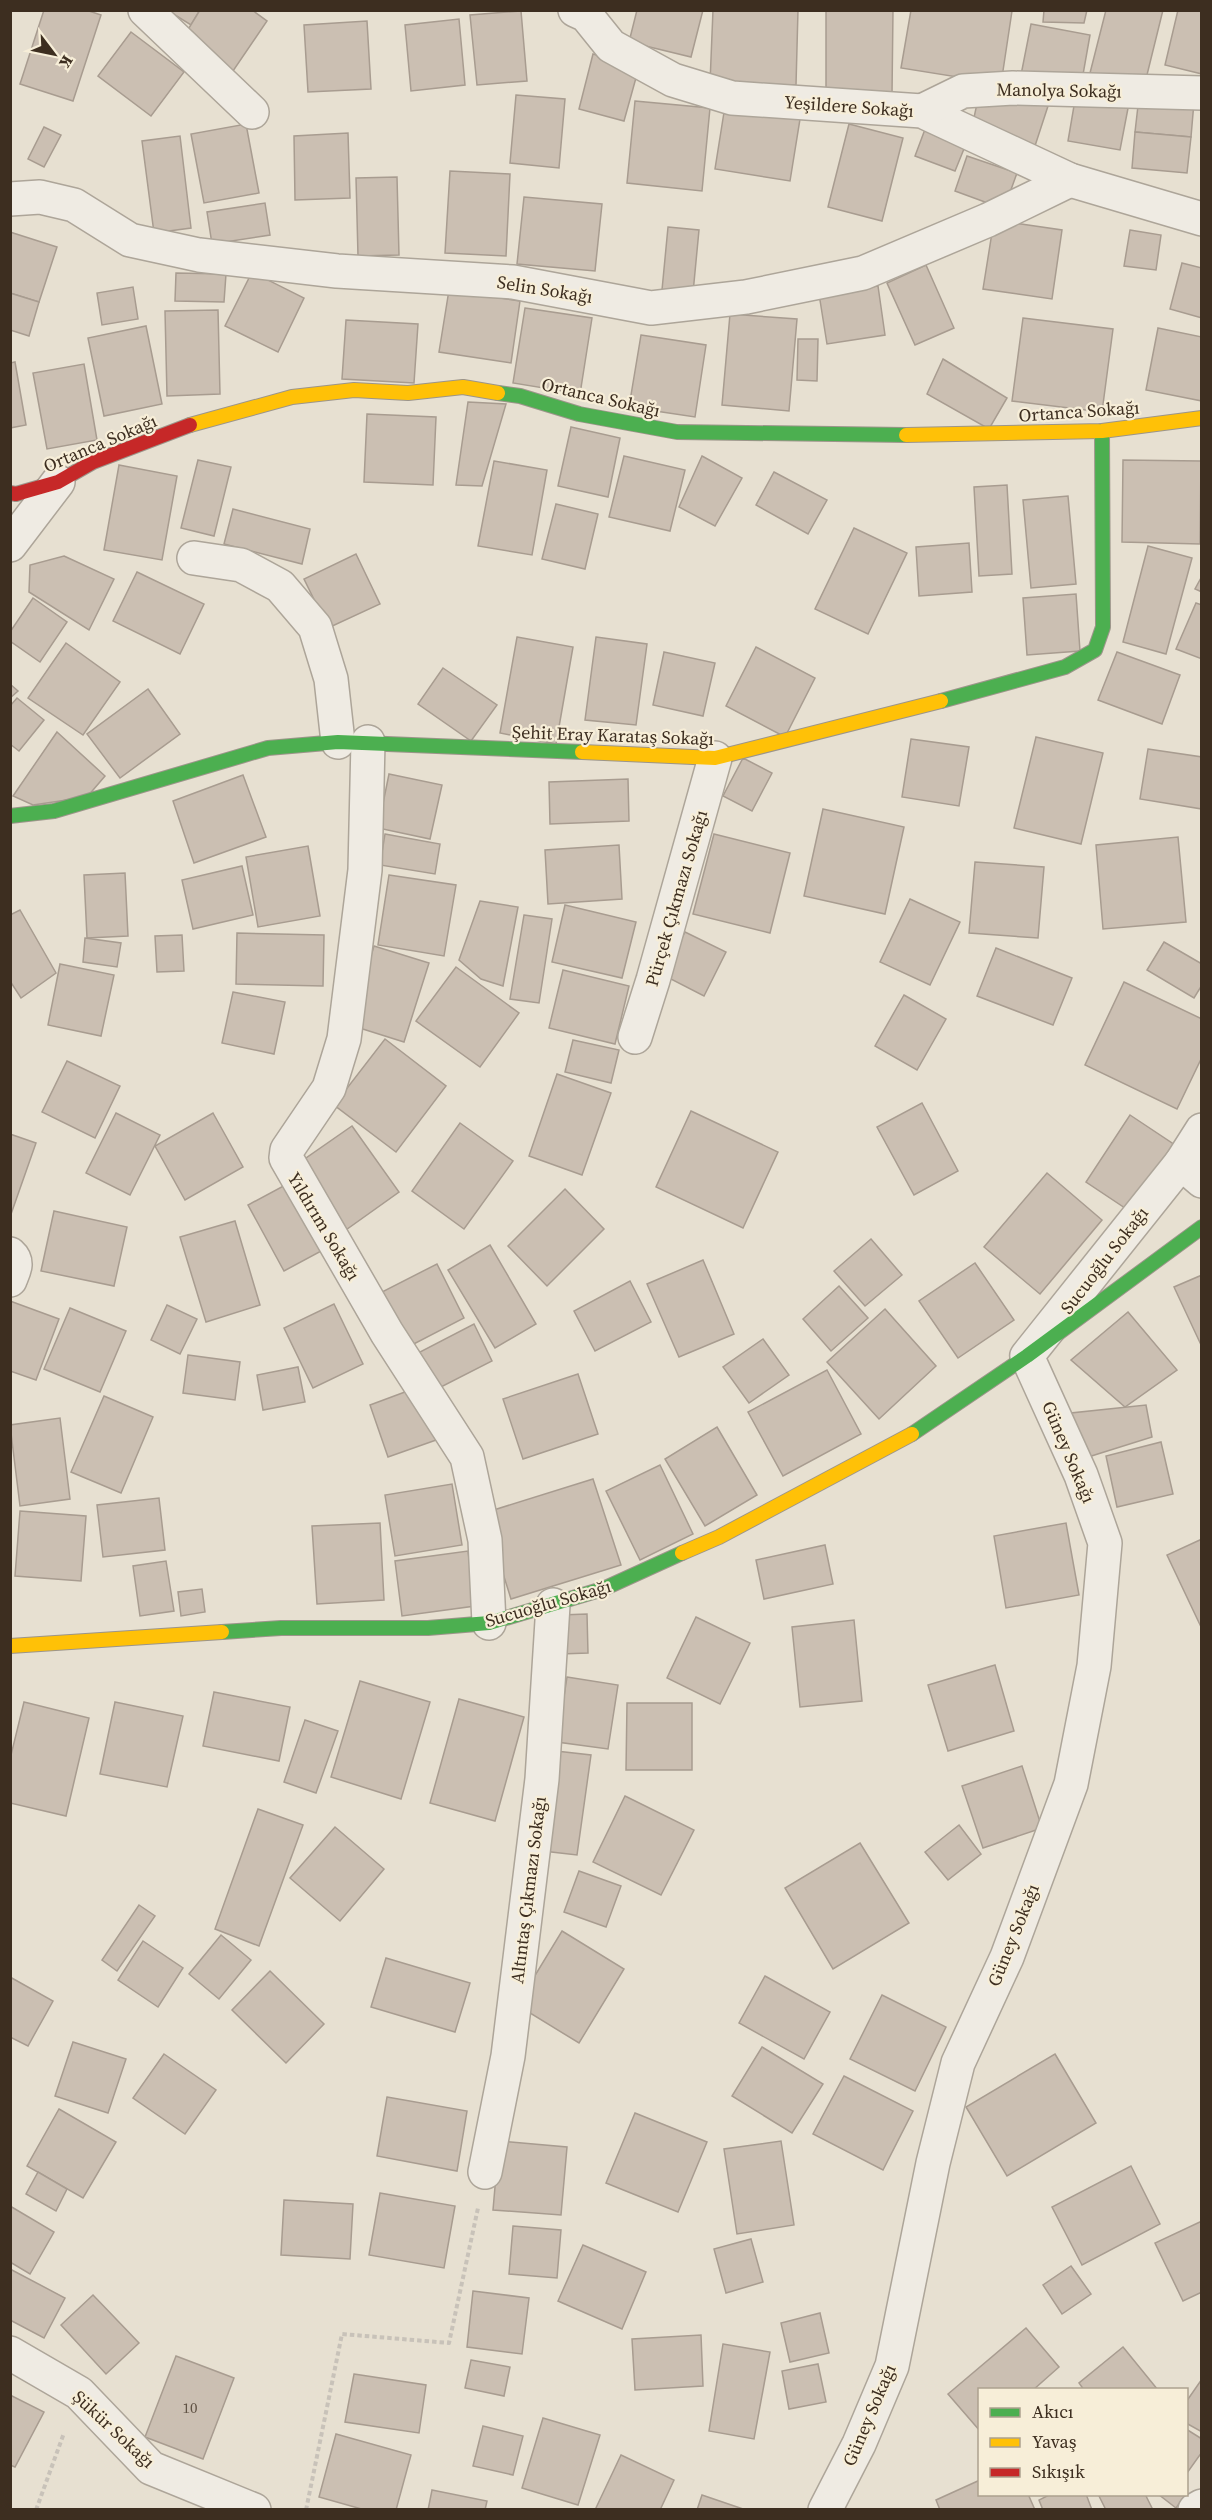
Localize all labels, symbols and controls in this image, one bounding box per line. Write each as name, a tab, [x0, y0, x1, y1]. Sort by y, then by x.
north arrow	[24, 24, 84, 84]
text: K	[54, 51, 79, 73]
street label: Manolya Sokağı	[996, 76, 1122, 104]
street label: Yeşildere Sokağı	[783, 89, 915, 123]
street label: Selin Sokağı	[495, 269, 595, 309]
street label: Ortanca Sokağı	[539, 371, 663, 423]
street label: Ortanca Sokağı	[1018, 394, 1140, 428]
street label: Ortanca Sokağı	[39, 408, 161, 478]
street label: Şehit Eray Karataş Sokağı	[512, 719, 714, 751]
street label: Pürçek Çıkmazı Sokağı	[639, 807, 713, 989]
street label: Yıldırım Sokağı	[282, 1167, 366, 1285]
street label: Sucuoğlu Sokağı	[1054, 1201, 1154, 1319]
street label: Güney Sokağı	[1036, 1397, 1102, 1507]
street label: Sucuoğlu Sokağı	[482, 1573, 614, 1633]
street label: Altıntaş Çıkmazı Sokağı	[504, 1795, 552, 1985]
street label: Güney Sokağı	[981, 1880, 1045, 1990]
street label: Güney Sokağı	[836, 2360, 902, 2470]
street label: Şükür Sokağı	[67, 2384, 161, 2474]
legend	[978, 2388, 1188, 2496]
house number: 10	[182, 2397, 198, 2418]
text: Akıcı	[1032, 2399, 1073, 2424]
text: Yavaş	[1032, 2429, 1077, 2454]
text: Sıkışık	[1032, 2459, 1085, 2484]

